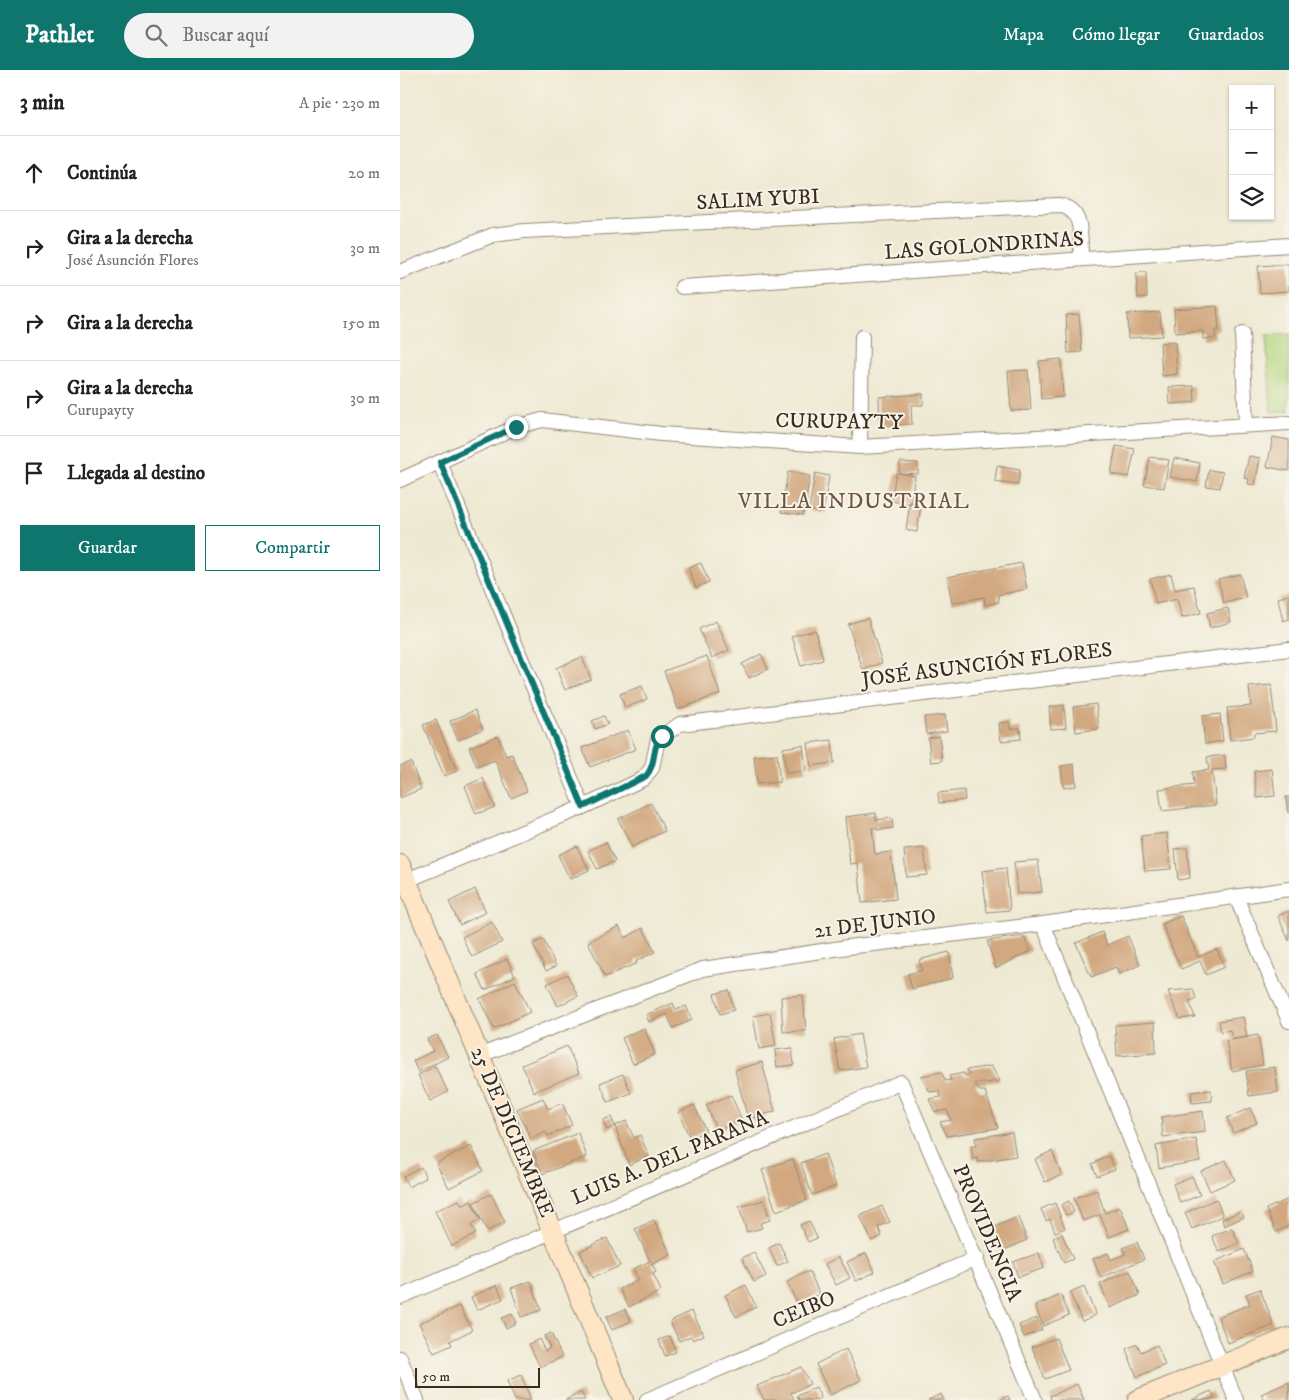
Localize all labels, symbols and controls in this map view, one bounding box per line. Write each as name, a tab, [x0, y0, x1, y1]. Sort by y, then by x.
search box	[124, 13, 474, 58]
text: Pathlet	[25, 20, 94, 50]
icon: search	[142, 21, 170, 49]
text: Buscar aquí	[182, 24, 269, 47]
text: Mapa	[1003, 24, 1044, 46]
text: Cómo llegar	[1072, 24, 1160, 46]
text: Guardados	[1188, 24, 1264, 46]
map controls	[1229, 85, 1274, 220]
button: +	[1229, 85, 1274, 130]
text: 3 min	[20, 90, 65, 116]
text: A pie · 230 m	[299, 93, 380, 113]
button: −	[1229, 130, 1274, 175]
icon: ahead	[20, 159, 48, 187]
text: Continúa	[67, 162, 137, 185]
text: 20 m	[348, 163, 380, 183]
button: layers	[1229, 175, 1274, 220]
street label: SALIM YUBI	[696, 184, 820, 216]
street label: LAS GOLONDRINAS	[883, 226, 1085, 266]
text: Gira a la derecha	[67, 227, 193, 250]
icon: right	[20, 234, 48, 262]
text: 30 m	[350, 238, 380, 258]
text: José Asunción Flores	[67, 250, 199, 270]
icon: right	[20, 309, 48, 337]
text: Gira a la derecha	[67, 312, 193, 335]
text: 150 m	[342, 313, 380, 333]
text: Gira a la derecha	[67, 377, 193, 400]
icon: right	[20, 384, 48, 412]
text: 30 m	[350, 388, 380, 408]
text: Curupayty	[67, 400, 134, 420]
street label: CURUPAYTY	[775, 408, 904, 436]
route end	[505, 416, 528, 439]
icon: arrive	[20, 459, 48, 487]
text: Llegada al destino	[67, 462, 205, 485]
district label: VILLA INDUSTRIAL	[737, 488, 970, 515]
button: Guardar	[20, 525, 195, 571]
button: Compartir	[205, 525, 380, 571]
street label: JOSÉ ASUNCIÓN FLORES	[858, 635, 1114, 694]
route start	[651, 725, 674, 748]
street label: 21 DE JUNIO	[813, 904, 937, 944]
street label: 25 DE DICIEMBRE	[464, 1043, 560, 1221]
street label: LUIS A. DEL PARANA	[568, 1105, 773, 1211]
street label: PROVIDENCIA	[947, 1161, 1028, 1306]
street label: CEIBO	[769, 1285, 839, 1335]
scale bar	[415, 1365, 540, 1388]
text: 50 m	[422, 1368, 450, 1386]

